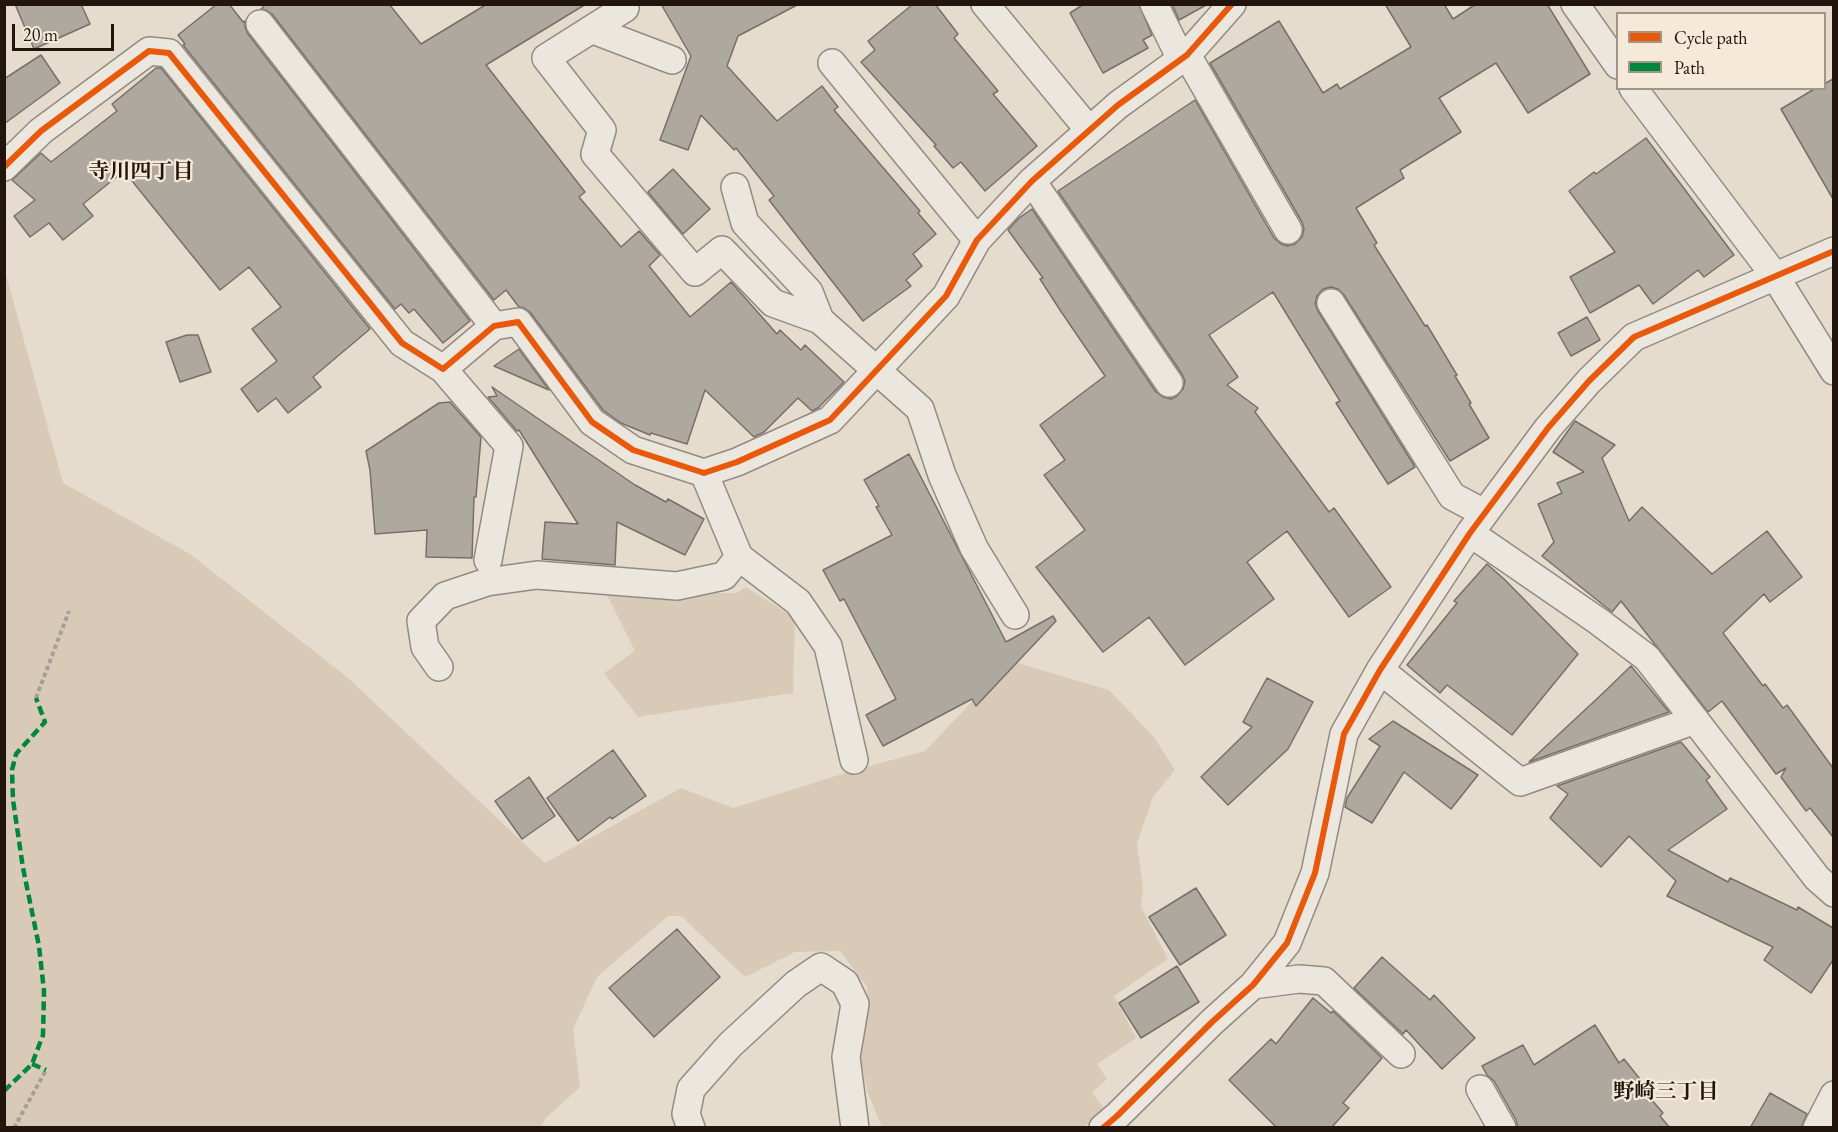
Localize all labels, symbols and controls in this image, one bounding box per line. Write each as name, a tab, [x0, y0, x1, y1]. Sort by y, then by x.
scale bar	[15, 12, 117, 50]
legend	[1616, 12, 1826, 90]
text: 20 m	[23, 23, 58, 46]
text: Cycle path	[1674, 26, 1748, 49]
text: Path	[1674, 56, 1705, 79]
district label: 寺川四丁目	[89, 159, 193, 185]
district label: 野崎三丁目	[1614, 1079, 1718, 1105]

